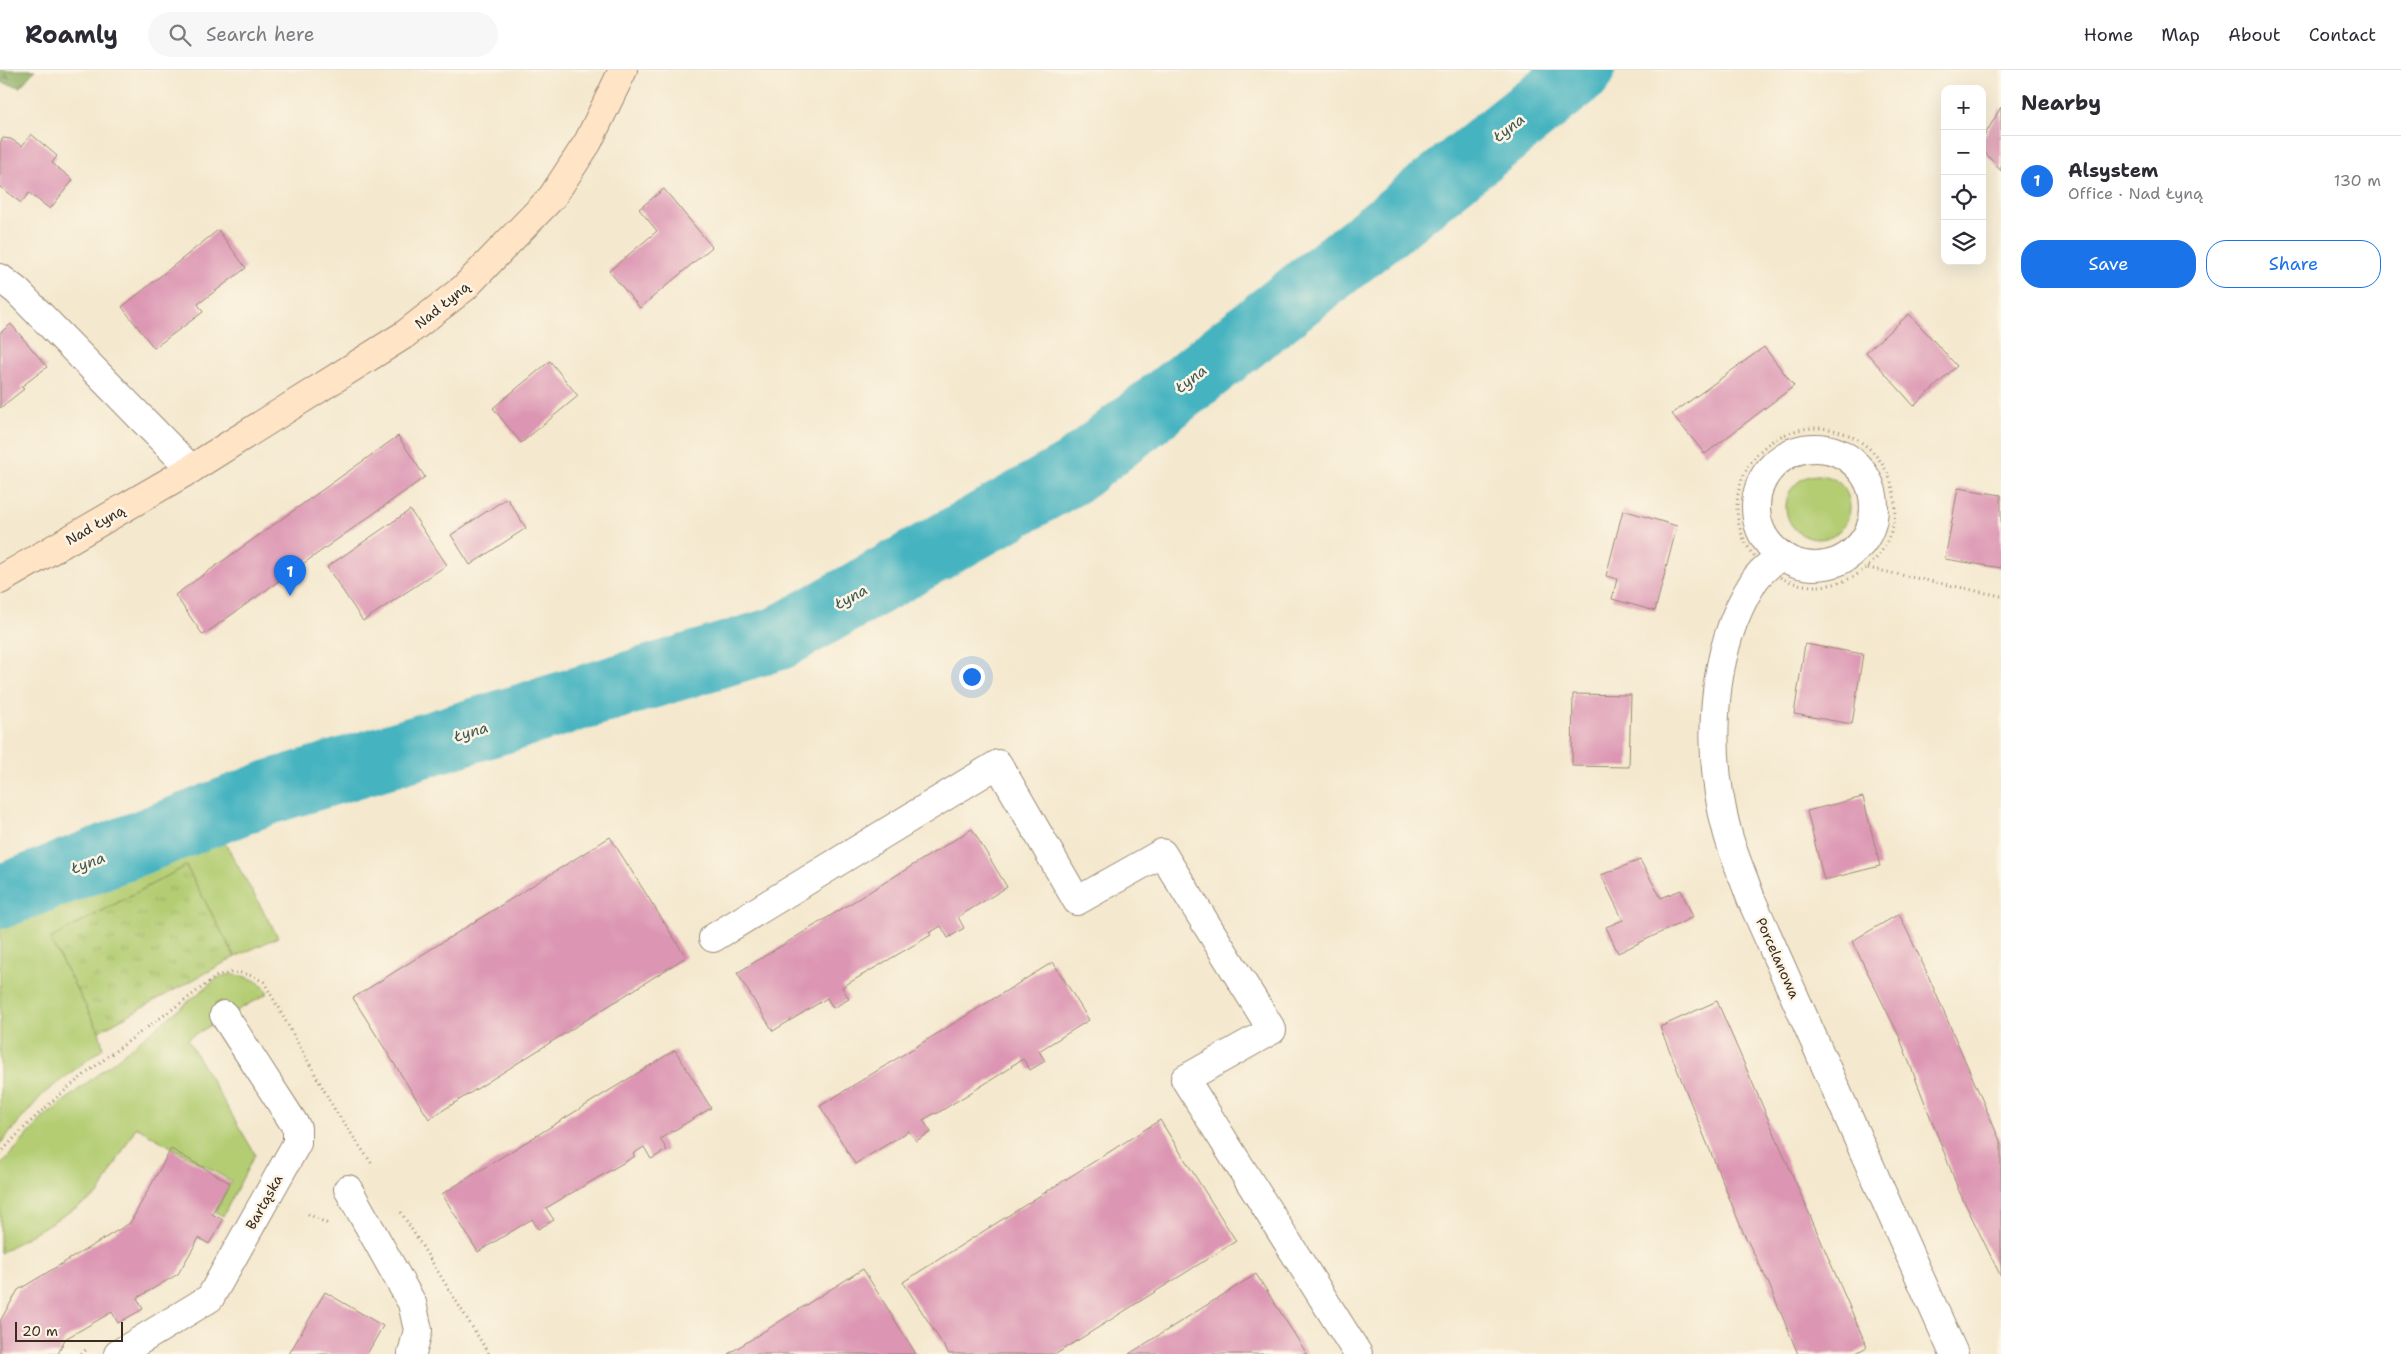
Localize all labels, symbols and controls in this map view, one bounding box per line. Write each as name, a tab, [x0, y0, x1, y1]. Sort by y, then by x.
search box	[148, 12, 498, 57]
text: Roamly	[25, 19, 118, 51]
icon: search	[166, 21, 194, 49]
text: Search here	[206, 22, 315, 47]
text: Home	[2084, 23, 2133, 47]
text: Map	[2161, 23, 2200, 47]
text: About	[2228, 23, 2281, 47]
text: Contact	[2309, 23, 2376, 47]
map controls	[1941, 85, 1986, 265]
button: +	[1941, 85, 1986, 130]
text: Nearby	[2021, 89, 2101, 117]
water label: Łyna	[1488, 109, 1529, 147]
button: −	[1941, 130, 1986, 175]
text: Alsystem	[2068, 158, 2158, 183]
text: 1	[2033, 170, 2041, 191]
text: 130 m	[2334, 170, 2381, 191]
button: locate	[1941, 175, 1986, 220]
text: Office · Nad Łyną	[2068, 183, 2203, 204]
button: layers	[1941, 220, 1986, 265]
button: Save	[2021, 240, 2196, 288]
button: Share	[2206, 240, 2381, 288]
street label: Nad Łyną	[411, 277, 473, 332]
water label: Łyna	[1170, 360, 1211, 398]
street label: Nad Łyną	[62, 501, 128, 549]
pin: 1	[274, 555, 306, 596]
water label: Łyna	[830, 580, 871, 615]
your location	[959, 664, 985, 690]
water label: Łyna	[450, 717, 491, 747]
water label: Łyna	[67, 847, 108, 879]
street label: Porcelanowa	[1752, 915, 1804, 1002]
street label: Bartąska	[242, 1171, 287, 1233]
scale bar	[15, 1319, 122, 1342]
text: 20 m	[22, 1322, 58, 1340]

